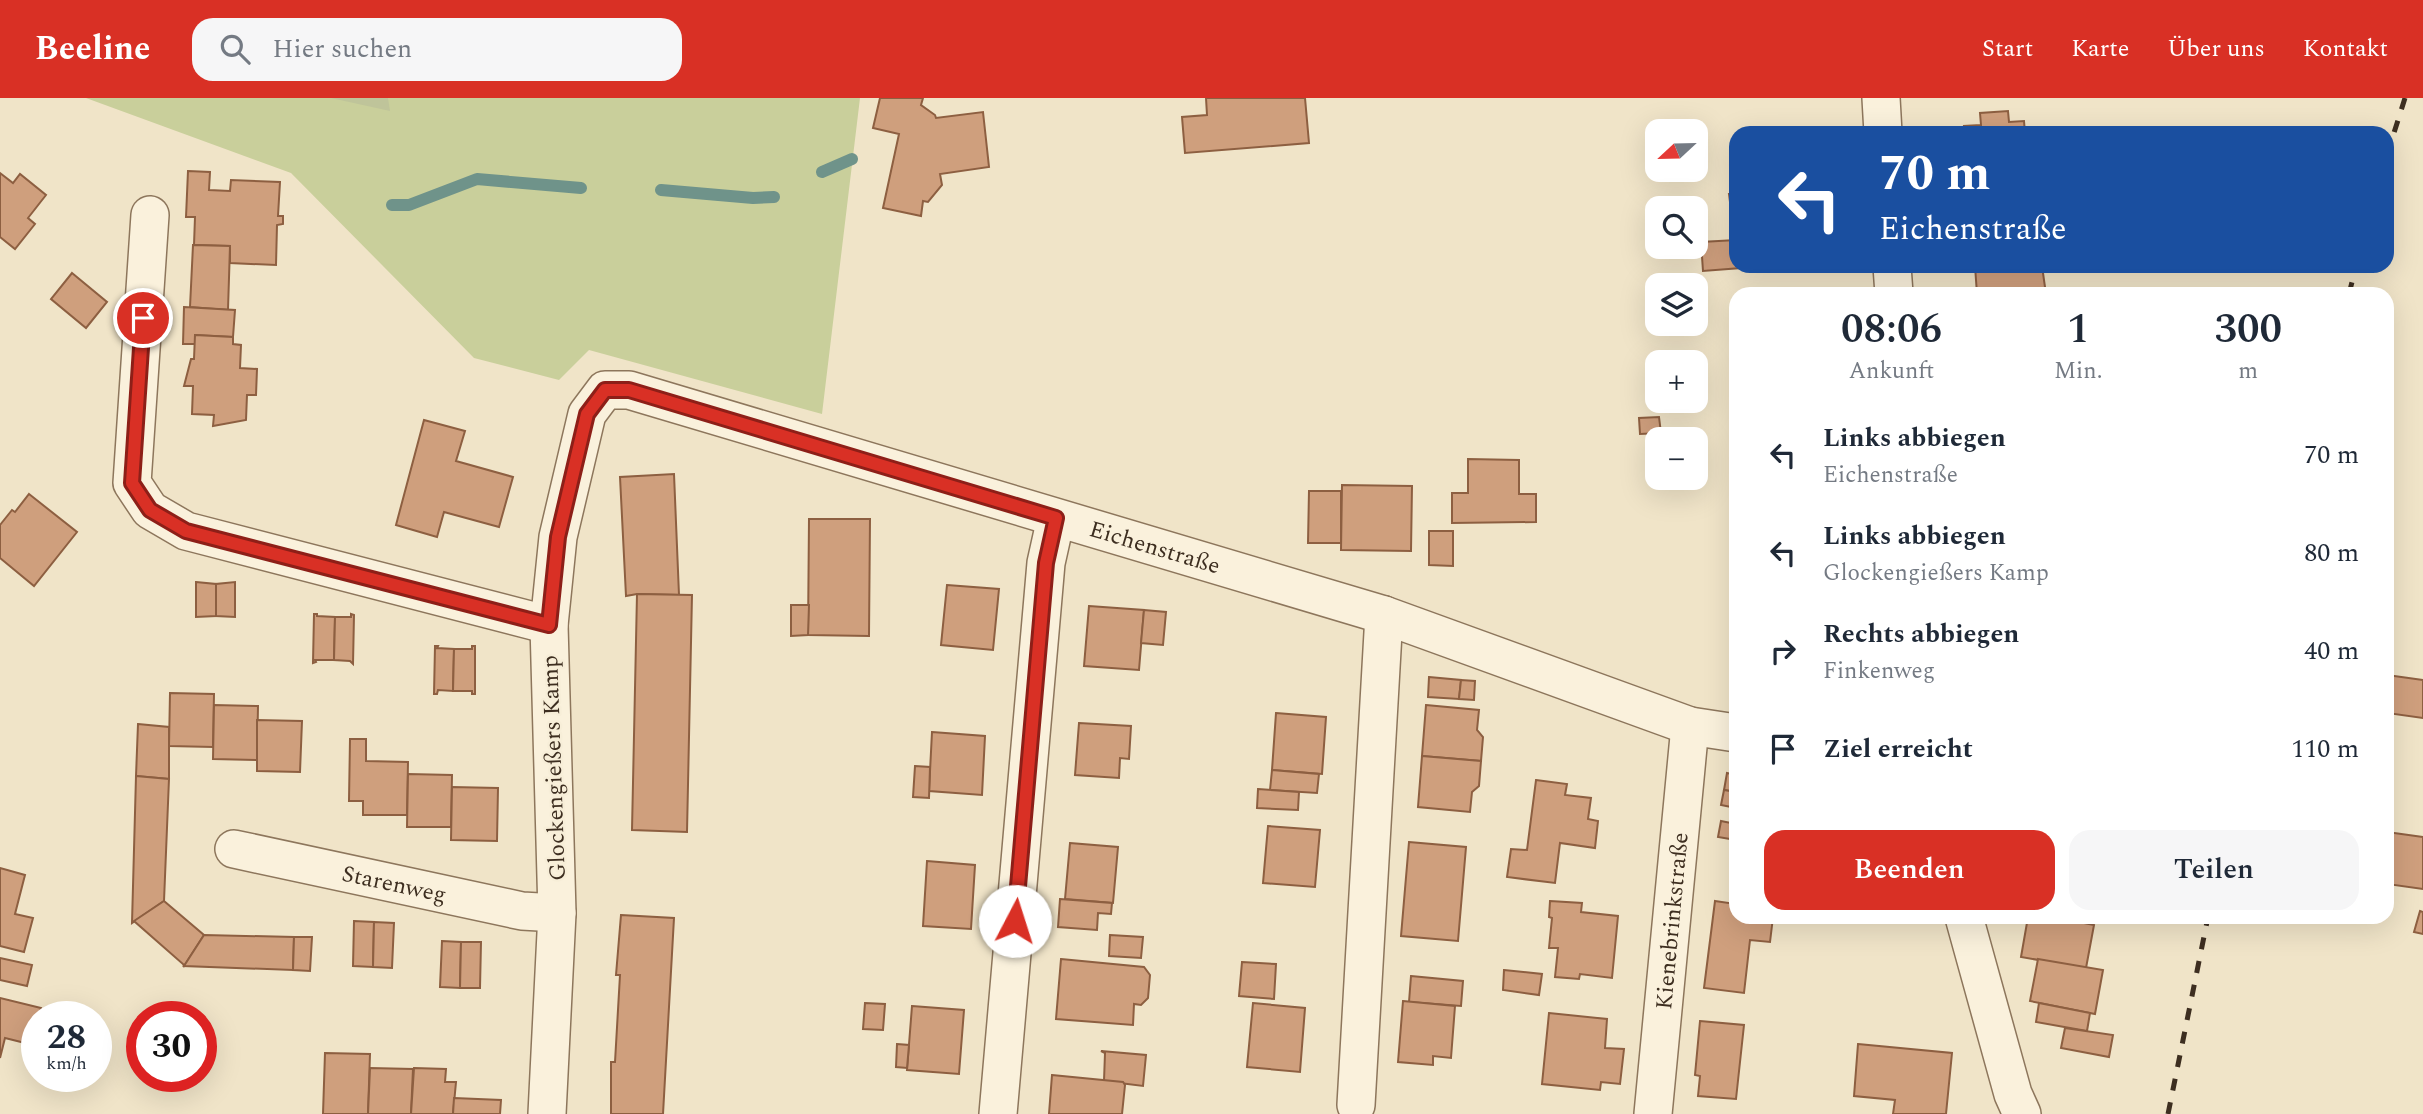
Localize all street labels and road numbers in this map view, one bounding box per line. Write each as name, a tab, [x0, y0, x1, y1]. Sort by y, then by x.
street label: Eichenstraße	[1085, 512, 1224, 584]
street label: Glockengießers Kamp	[533, 654, 576, 881]
street label: Kienebrinkstraße	[1647, 831, 1699, 1011]
street label: Starenweg	[338, 857, 450, 913]

